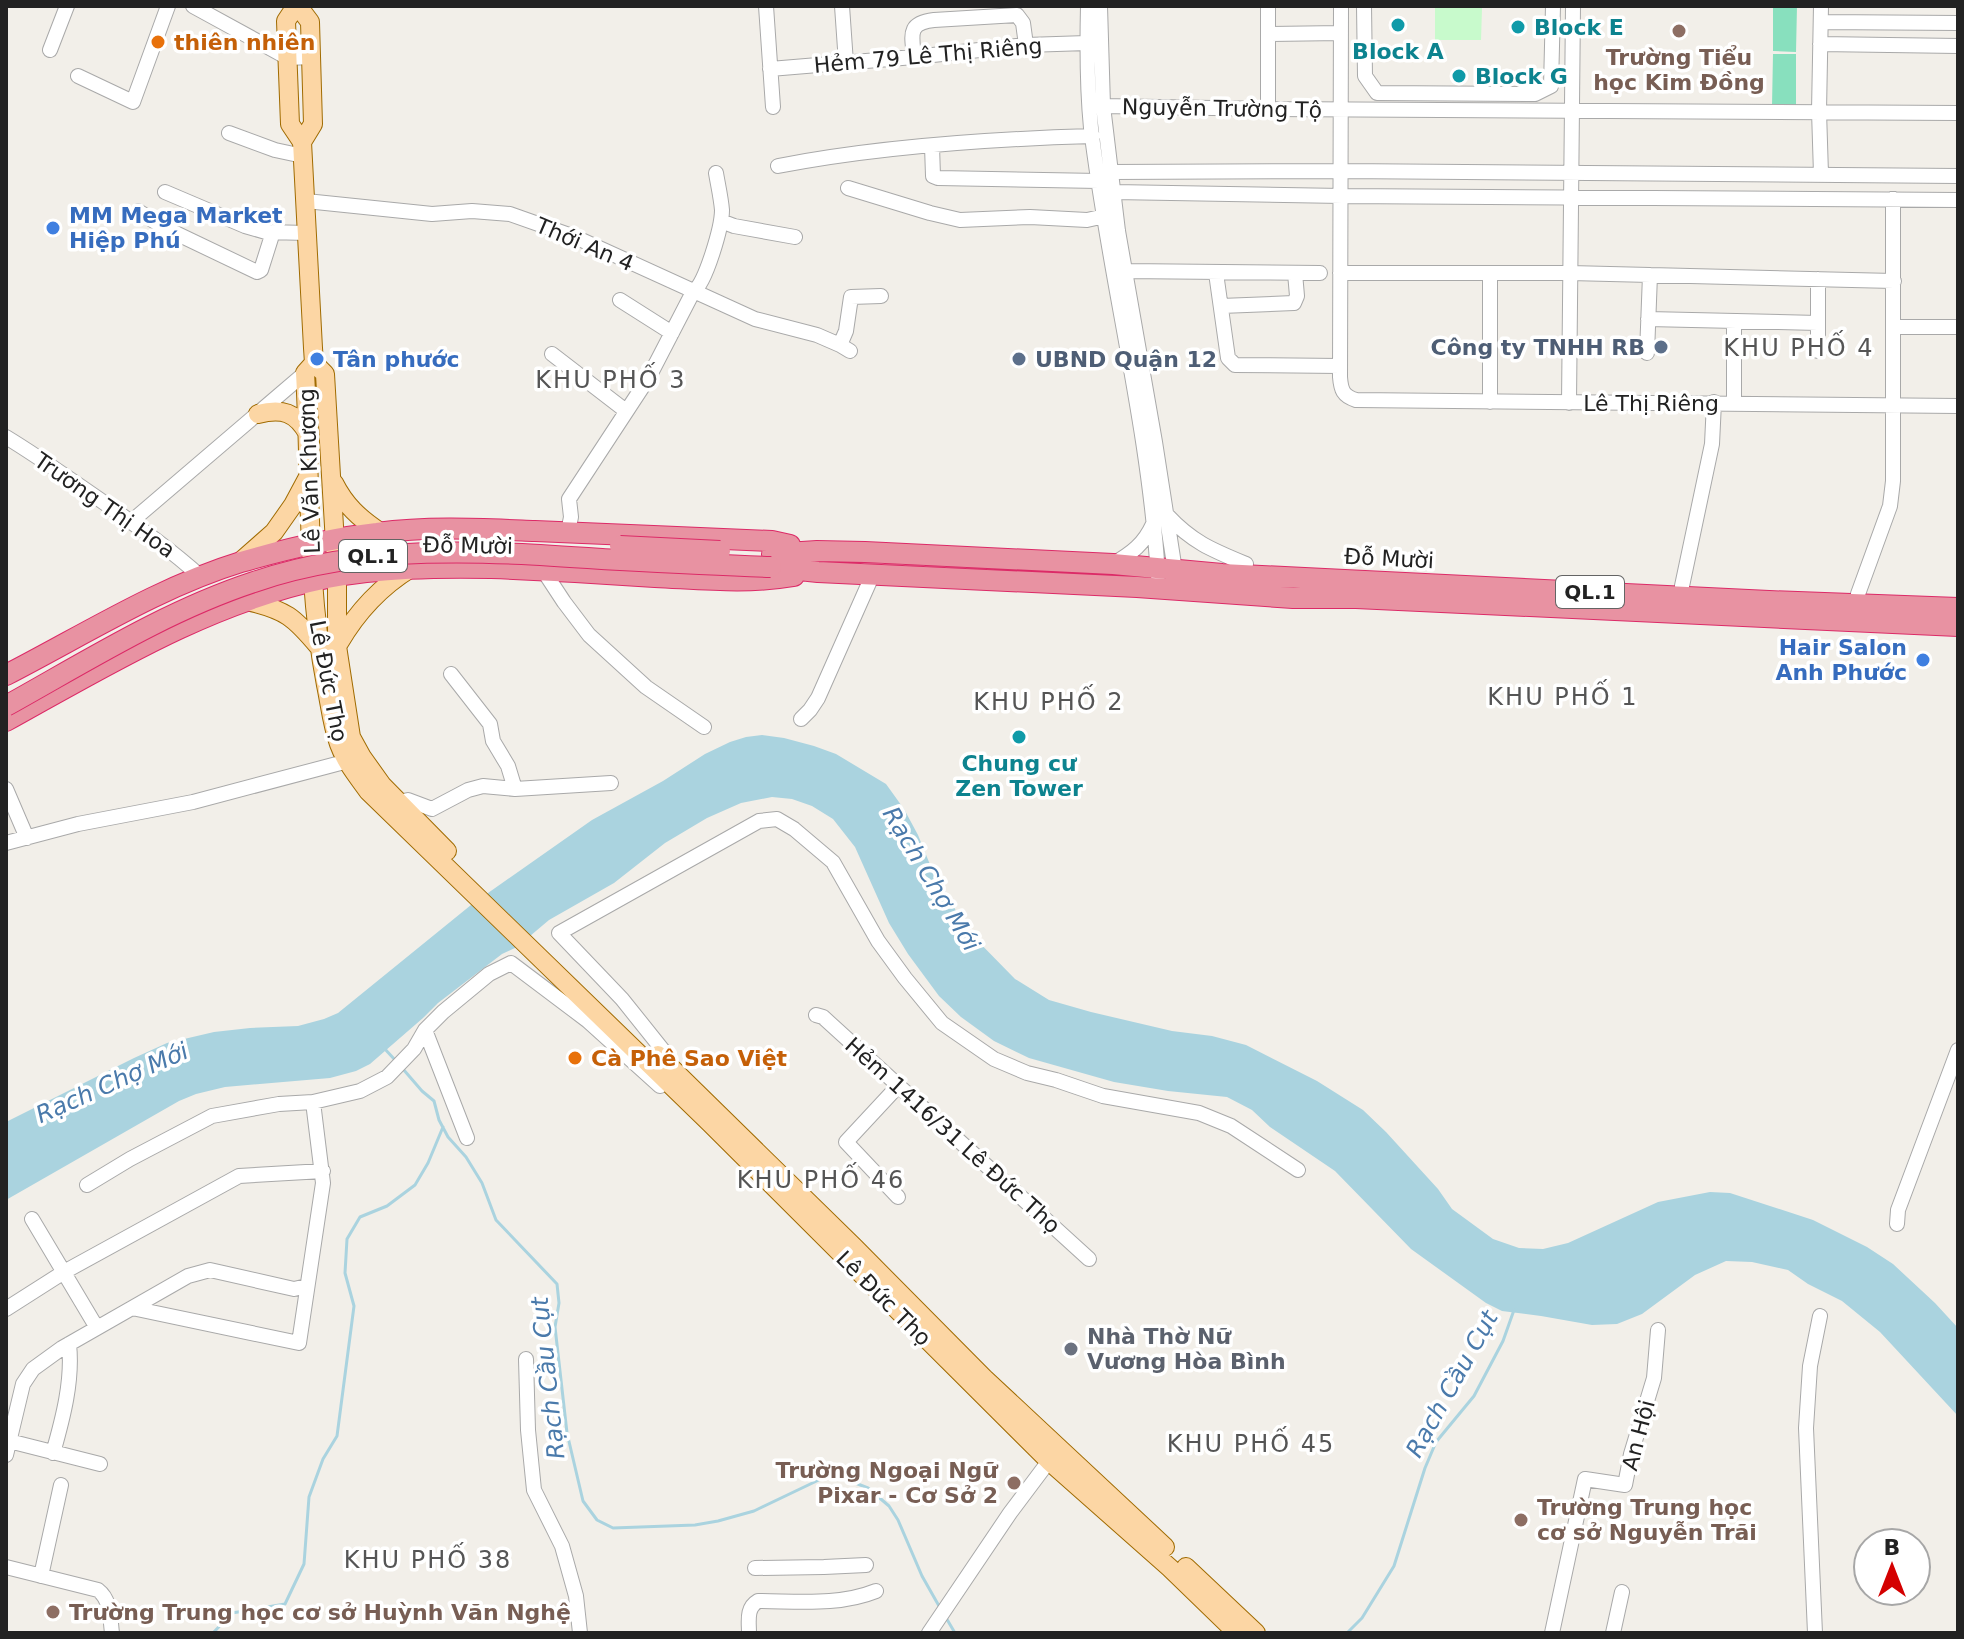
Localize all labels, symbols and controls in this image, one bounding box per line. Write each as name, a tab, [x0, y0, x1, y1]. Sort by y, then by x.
place label: Block E	[1534, 15, 1624, 40]
marker: Block A	[1389, 16, 1407, 34]
marker: Block E	[1509, 18, 1527, 36]
marker: Trường Tiểu học Kim Đồng	[1670, 22, 1688, 40]
place label: thiên nhiên	[174, 30, 315, 55]
marker: thiên nhiên	[149, 33, 167, 51]
street label: Hẻm 79 Lê Thị Riêng	[813, 33, 1043, 78]
place label: Block A	[1352, 39, 1444, 64]
place label: Trường Tiểu học Kim Đồng	[1593, 45, 1765, 95]
place label: Block G	[1475, 64, 1568, 89]
marker: Block G	[1450, 67, 1468, 85]
street label: Nguyễn Trường Tộ	[1122, 94, 1322, 123]
place label: MM Mega Market Hiệp Phú	[69, 203, 283, 253]
street label: Thới An 4	[531, 212, 638, 276]
marker: MM Mega Market Hiệp Phú	[44, 219, 62, 237]
district label: KHU PHỐ 4	[1723, 330, 1875, 362]
place label: Công ty TNHH RB	[1431, 335, 1645, 360]
marker: Công ty TNHH RB	[1652, 338, 1670, 356]
place label: Tân phước	[333, 347, 460, 372]
place label: UBND Quận 12	[1035, 347, 1217, 372]
marker: Tân phước	[308, 350, 326, 368]
marker: UBND Quận 12	[1010, 350, 1028, 368]
district label: KHU PHỐ 3	[535, 362, 687, 394]
street label: Lê Văn Khương	[294, 388, 325, 554]
street label: Lê Thị Riêng	[1583, 391, 1719, 416]
street label: Trương Thị Hoa	[29, 447, 180, 563]
street label: Đỗ Mười	[423, 532, 513, 559]
road number: QL.1	[339, 540, 407, 572]
street label: Đỗ Mười	[1343, 544, 1435, 573]
road number: QL.1	[1556, 576, 1624, 608]
street label: Lê Đức Thọ	[304, 618, 353, 744]
place label: Hair Salon Anh Phước	[1775, 635, 1907, 685]
marker: Hair Salon Anh Phước	[1914, 651, 1932, 669]
district label: KHU PHỐ 1	[1487, 679, 1639, 711]
district label: KHU PHỐ 2	[973, 684, 1125, 716]
marker: Chung cư Zen Tower	[1010, 728, 1028, 746]
place label: Chung cư Zen Tower	[955, 751, 1083, 801]
water label: Rạch Chợ Mới	[877, 802, 985, 957]
street label: Hẻm 1416/31 Lê Đức Thọ	[840, 1032, 1065, 1238]
water label: Rạch Chợ Mới	[32, 1037, 193, 1129]
place label: Cà Phê Sao Việt	[591, 1046, 788, 1071]
marker: Cà Phê Sao Việt	[566, 1049, 584, 1067]
district label: KHU PHỐ 46	[737, 1162, 905, 1194]
street label: Lê Đức Thọ	[831, 1246, 936, 1351]
water label: Rạch Cầu Cụt	[525, 1294, 570, 1461]
water label: Rạch Cầu Cụt	[1400, 1304, 1505, 1462]
place label: Nhà Thờ Nữ Vương Hòa Bình	[1087, 1324, 1286, 1374]
marker: Nhà Thờ Nữ Vương Hòa Bình	[1062, 1340, 1080, 1358]
street label: An Hội	[1617, 1397, 1660, 1473]
district label: KHU PHỐ 45	[1167, 1426, 1335, 1458]
place label: Trường Ngoại Ngữ Pixar - Cơ Sở 2	[776, 1458, 999, 1508]
marker: Trường Ngoại Ngữ Pixar - Cơ Sở 2	[1005, 1474, 1023, 1492]
place label: Trường Trung học cơ sở Nguyễn Trãi	[1537, 1495, 1757, 1545]
marker: Trường Trung học cơ sở Nguyễn Trãi	[1512, 1511, 1530, 1529]
north arrow	[1852, 1527, 1932, 1607]
text: B	[1884, 1535, 1900, 1560]
district label: KHU PHỐ 38	[344, 1542, 512, 1574]
place label: Trường Trung học cơ sở Huỳnh Văn Nghệ	[69, 1600, 571, 1625]
marker: Trường Trung học cơ sở Huỳnh Văn Nghệ	[44, 1603, 62, 1621]

